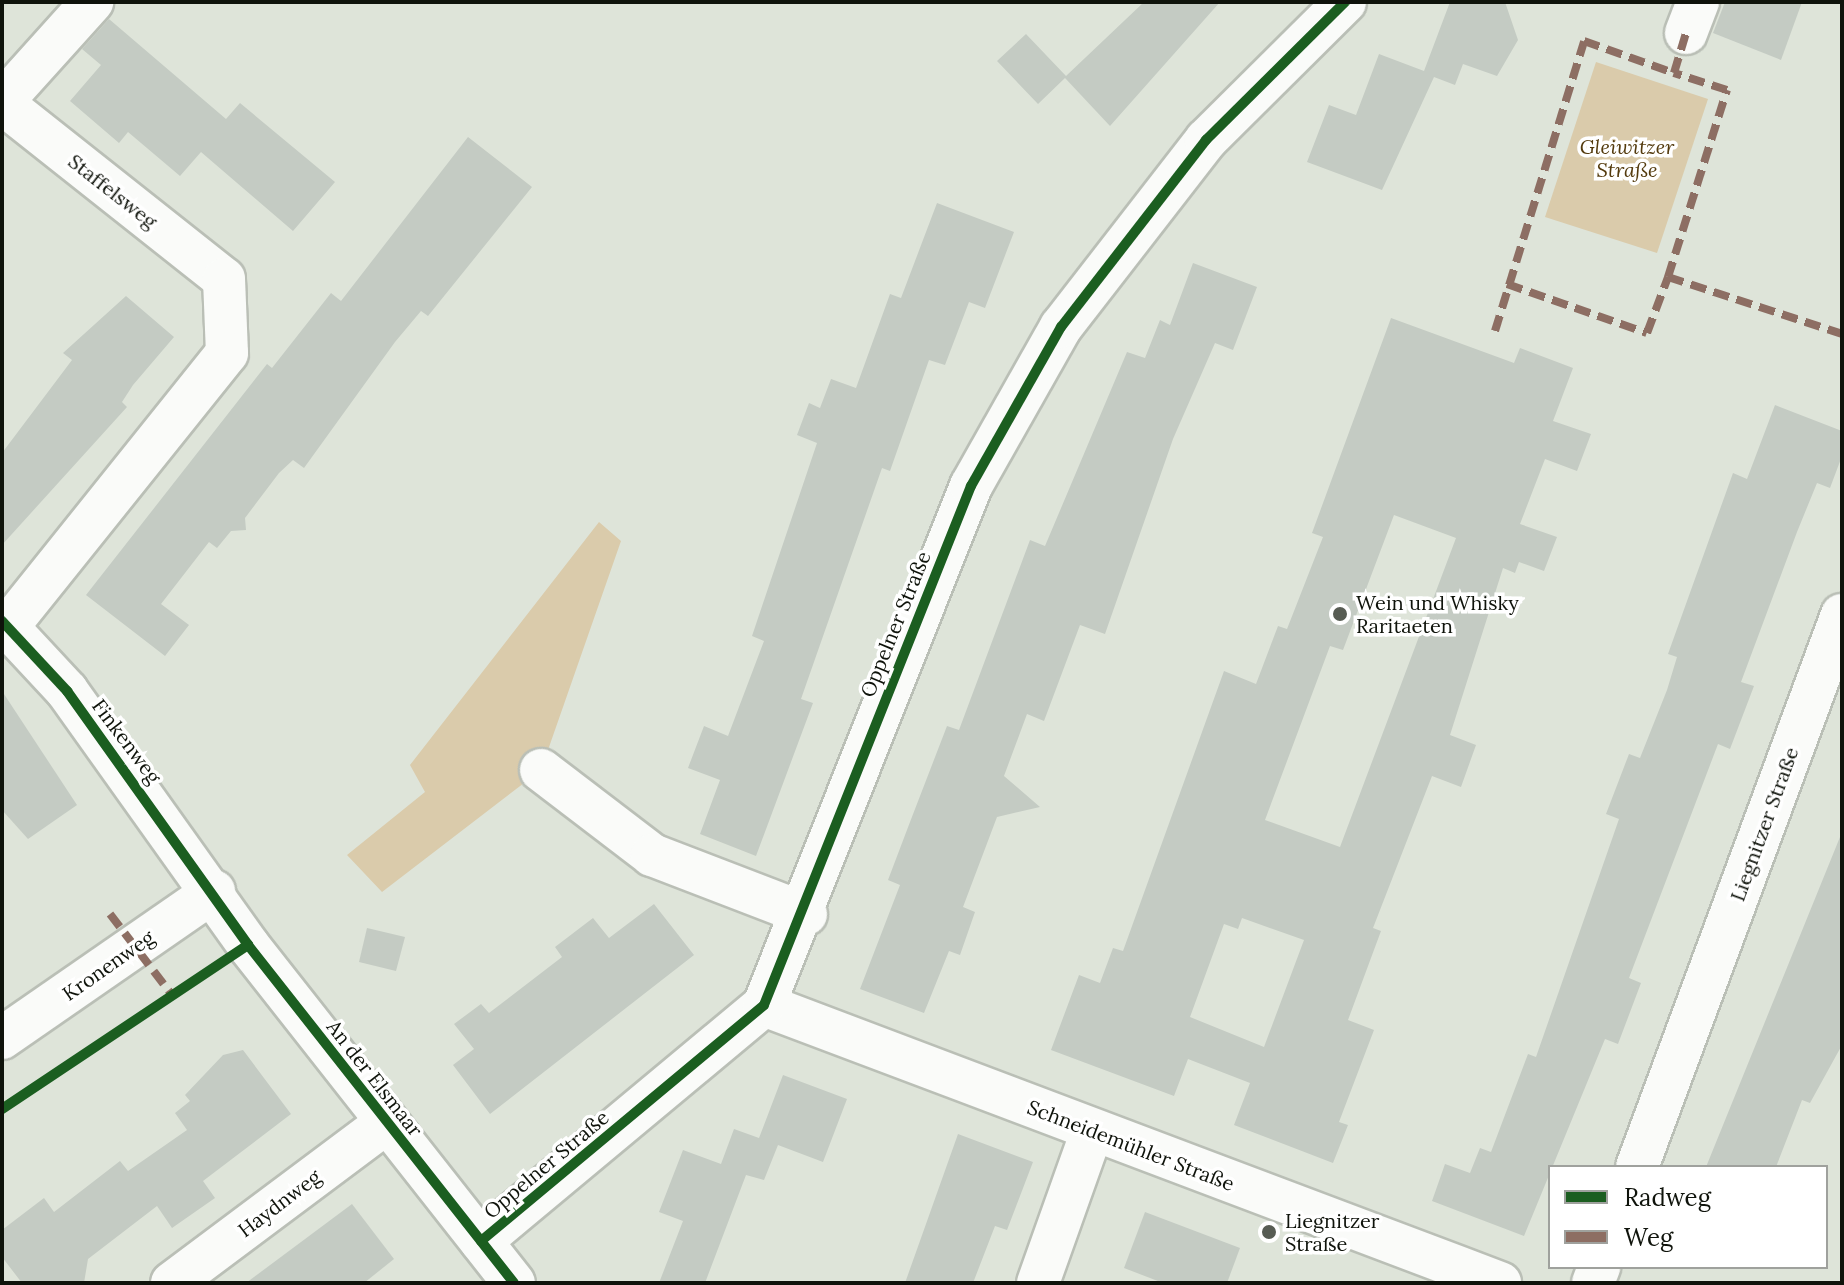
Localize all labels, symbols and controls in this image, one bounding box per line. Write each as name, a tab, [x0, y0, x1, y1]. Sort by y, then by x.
park label: Gleiwitzer Straße	[1580, 134, 1674, 181]
street label: Staffelsweg	[64, 149, 162, 233]
street label: Oppelner Straße	[855, 548, 935, 700]
place label: Wein und Whisky Raritaeten	[1356, 590, 1519, 637]
marker: Wein und Whisky Raritaeten	[1331, 605, 1349, 623]
street label: Finkenweg	[87, 694, 167, 788]
street label: Liegnitzer Straße	[1725, 744, 1803, 904]
street label: Kronenweg	[58, 925, 158, 1005]
street label: An der Elsmaar	[322, 1015, 428, 1141]
street label: Schneidemühler Straße	[1024, 1094, 1238, 1196]
street label: Oppelner Straße	[479, 1105, 613, 1223]
street label: Haydnweg	[233, 1164, 325, 1242]
legend	[1548, 1165, 1828, 1269]
text: Radweg	[1624, 1182, 1711, 1213]
place label: Liegnitzer Straße	[1285, 1208, 1379, 1255]
text: Weg	[1624, 1222, 1673, 1253]
marker: Liegnitzer Straße	[1260, 1223, 1278, 1241]

